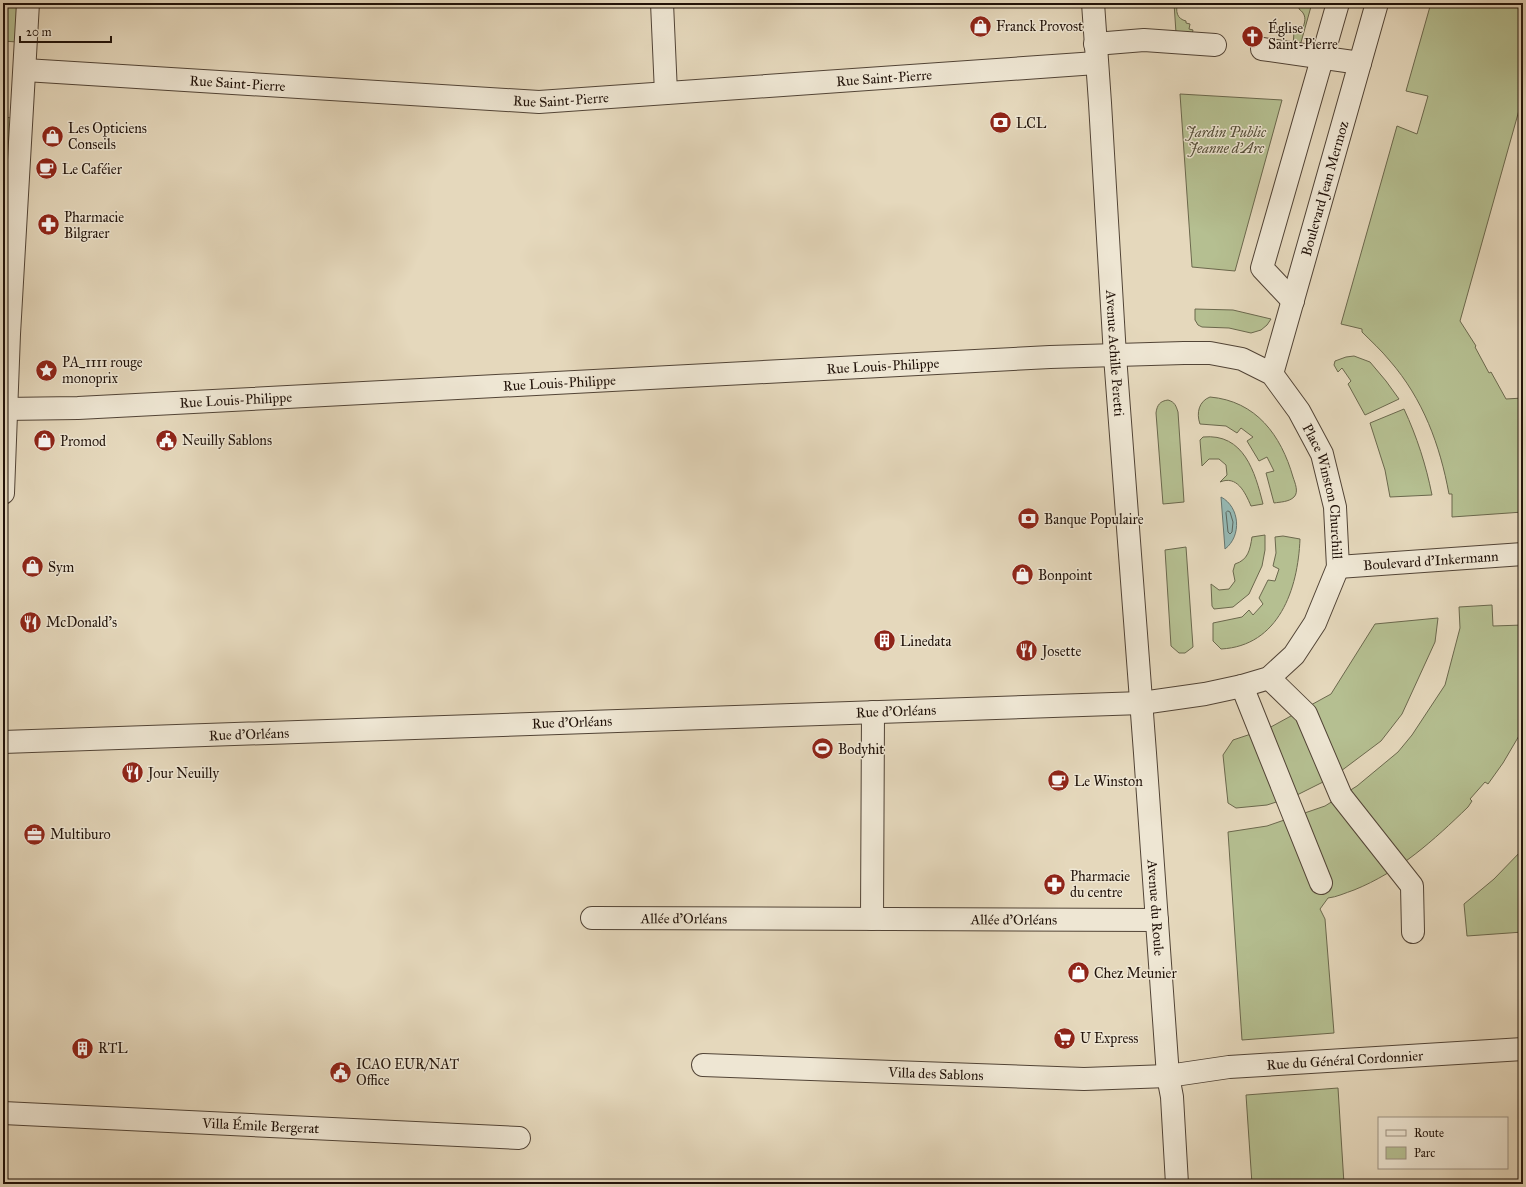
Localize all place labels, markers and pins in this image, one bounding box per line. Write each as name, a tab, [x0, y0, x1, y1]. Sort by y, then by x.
shop icon: Franck Provost	[967, 13, 993, 39]
place label: Franck Provost	[996, 18, 1083, 35]
place label: Église Saint-Pierre	[1268, 18, 1338, 53]
church icon: Église Saint-Pierre	[1240, 23, 1266, 49]
bank icon: LCL	[987, 110, 1013, 136]
place label: LCL	[1016, 115, 1047, 132]
place label: Les Opticiens Conseils	[68, 120, 147, 153]
shop icon: Les Opticiens Conseils	[40, 123, 66, 149]
cafe icon: Le Caféier	[33, 156, 59, 182]
place label: Le Caféier	[62, 161, 123, 178]
place label: Pharmacie Bilgraer	[64, 209, 124, 242]
pharmacy icon: Pharmacie Bilgraer	[36, 212, 62, 238]
place label: PA_1111 rouge monoprix	[62, 354, 143, 387]
place icon: PA_1111 rouge monoprix	[33, 357, 59, 383]
public building icon: Neuilly Sablons	[154, 427, 180, 453]
shop icon: Promod	[32, 428, 58, 454]
place label: Neuilly Sablons	[182, 432, 272, 449]
place label: Promod	[60, 433, 106, 450]
bank icon: Banque Populaire	[1015, 506, 1041, 532]
place label: Banque Populaire	[1044, 511, 1144, 529]
shop icon: Sym	[20, 554, 46, 580]
place label: Sym	[48, 559, 75, 576]
shop icon: Bonpoint	[1010, 562, 1036, 588]
place label: Bonpoint	[1038, 567, 1093, 584]
restaurant icon: McDonald's	[18, 609, 44, 635]
place label: McDonald's	[46, 614, 117, 631]
building icon: Linedata	[872, 628, 898, 654]
place label: Linedata	[900, 633, 951, 650]
restaurant icon: Josette	[1013, 638, 1039, 664]
place label: Josette	[1040, 643, 1081, 661]
sports icon: Bodyhit	[809, 736, 835, 762]
place label: Bodyhit	[838, 741, 884, 758]
restaurant icon: Jour Neuilly	[119, 760, 145, 786]
place label: Jour Neuilly	[146, 765, 219, 783]
cafe icon: Le Winston	[1045, 768, 1071, 794]
place label: Le Winston	[1074, 773, 1143, 790]
office icon: Multiburo	[22, 821, 48, 847]
place label: Multiburo	[50, 826, 111, 843]
place label: Pharmacie du centre	[1070, 868, 1130, 901]
pharmacy icon: Pharmacie du centre	[1041, 871, 1067, 897]
shop icon: Chez Meunier	[1066, 960, 1092, 986]
place label: Chez Meunier	[1094, 965, 1177, 982]
supermarket icon: U Express	[1052, 1025, 1078, 1051]
place label: U Express	[1080, 1030, 1138, 1047]
building icon: RTL	[69, 1035, 95, 1061]
place label: RTL	[98, 1040, 128, 1057]
place label: ICAO EUR/NAT Office	[356, 1056, 460, 1089]
public building icon: ICAO EUR/NAT Office	[328, 1059, 354, 1085]

